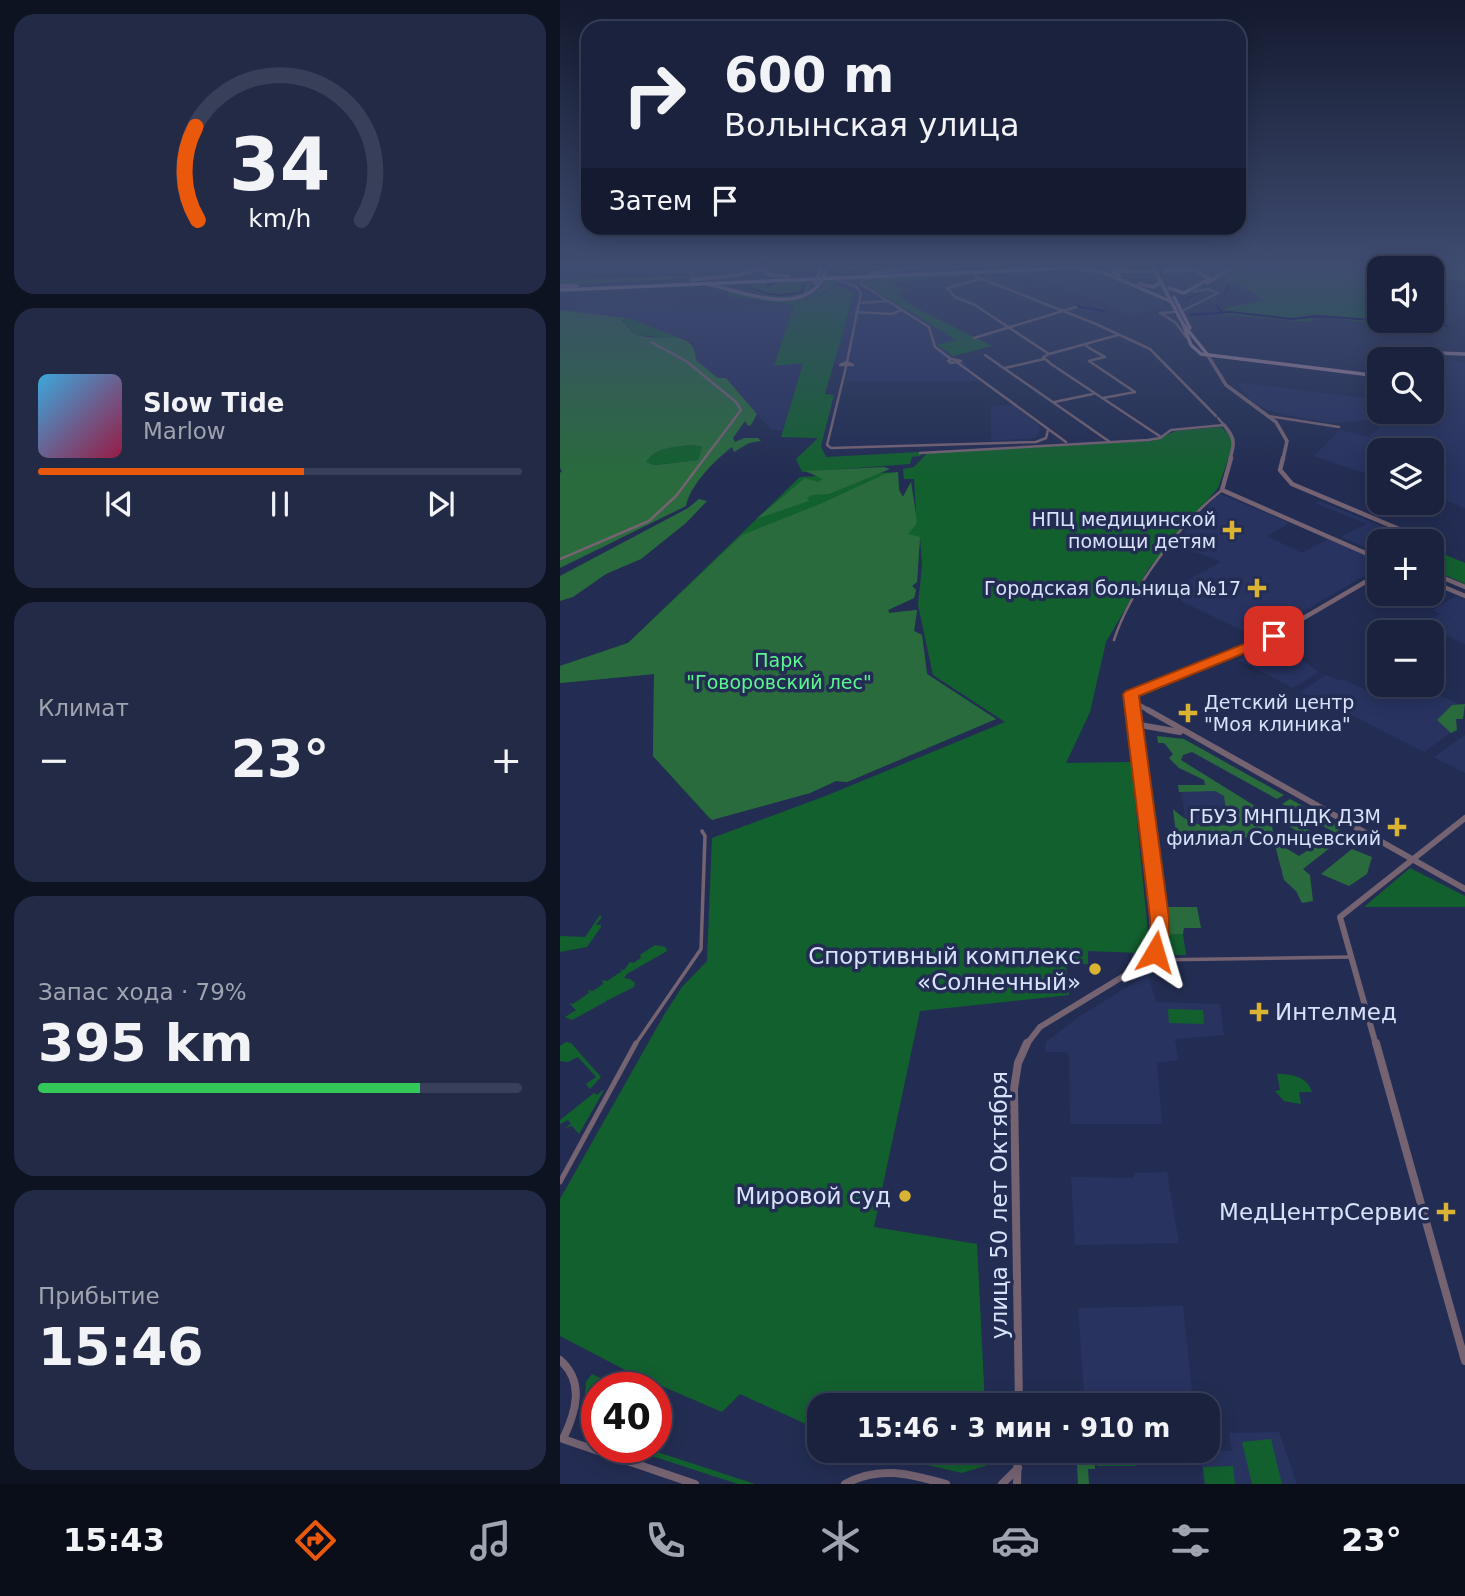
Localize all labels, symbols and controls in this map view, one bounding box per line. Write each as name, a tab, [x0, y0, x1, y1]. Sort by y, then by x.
text: 600 m	[724, 47, 894, 104]
icon: right	[609, 49, 700, 140]
text: Волынская улица	[724, 106, 1020, 144]
text: 34	[229, 122, 331, 207]
icon: arrive	[706, 182, 744, 220]
text: Затем	[609, 186, 692, 216]
text: km/h	[248, 204, 312, 233]
map controls	[1367, 256, 1444, 697]
button: sound	[1367, 256, 1444, 333]
button: search	[1367, 347, 1444, 424]
text: Slow Tide	[143, 388, 284, 418]
text: Marlow	[143, 418, 226, 444]
button: layers	[1367, 438, 1444, 515]
icon: previous	[100, 485, 138, 523]
icon: pause	[261, 485, 299, 523]
icon: next	[422, 485, 460, 523]
place label: НПЦ медицинской помощи детям	[1032, 508, 1216, 552]
marker: НПЦ медицинской помощи детям	[1222, 520, 1242, 540]
button: +	[1367, 529, 1444, 606]
place label: Городская больница №17	[984, 577, 1241, 599]
marker: Городская больница №17	[1247, 578, 1267, 598]
pin	[1244, 606, 1304, 666]
icon: arrive	[1255, 617, 1293, 655]
button: −	[1367, 620, 1444, 697]
park label: Парк "Говоровский лес"	[686, 649, 872, 693]
place label: Детский центр "Моя клиника"	[1204, 691, 1354, 735]
text: Климат	[38, 695, 129, 721]
marker: Детский центр "Моя клиника"	[1178, 703, 1198, 723]
text: 23°	[231, 729, 329, 789]
text: −	[38, 738, 70, 782]
text: +	[490, 738, 522, 782]
place label: ГБУЗ МНПЦДК ДЗМ филиал Солнцевский	[1166, 805, 1381, 849]
marker: ГБУЗ МНПЦДК ДЗМ филиал Солнцевский	[1387, 817, 1407, 837]
position arrow	[1118, 915, 1192, 989]
place label: Спортивный комплекс «Солнечный»	[808, 943, 1081, 995]
marker: Спортивный комплекс «Солнечный»	[1087, 961, 1103, 977]
text: Запас хода · 79%	[38, 979, 247, 1005]
place label: Интелмед	[1275, 999, 1397, 1025]
marker: Интелмед	[1249, 1002, 1269, 1022]
text: 395 km	[38, 1013, 253, 1073]
street label: улица 50 лет Октября	[986, 1071, 1012, 1339]
place label: Мировой суд	[735, 1183, 891, 1209]
marker: Мировой суд	[897, 1188, 913, 1204]
place label: МедЦентрСервис	[1219, 1199, 1430, 1225]
marker: МедЦентрСервис	[1436, 1202, 1456, 1222]
text: Прибытие	[38, 1283, 160, 1309]
text: 15:46	[38, 1317, 204, 1377]
speed limit sign: 40	[581, 1372, 672, 1463]
text: 15:46 · 3 мин · 910 m	[857, 1413, 1170, 1443]
icon: directions	[291, 1516, 340, 1565]
icon: music	[466, 1516, 515, 1565]
icon: phone	[641, 1516, 690, 1565]
icon: climate	[816, 1516, 865, 1565]
icon: car	[991, 1516, 1040, 1565]
icon: filters	[1166, 1516, 1215, 1565]
text: 15:43	[63, 1521, 165, 1559]
text: 23°	[1341, 1521, 1402, 1559]

